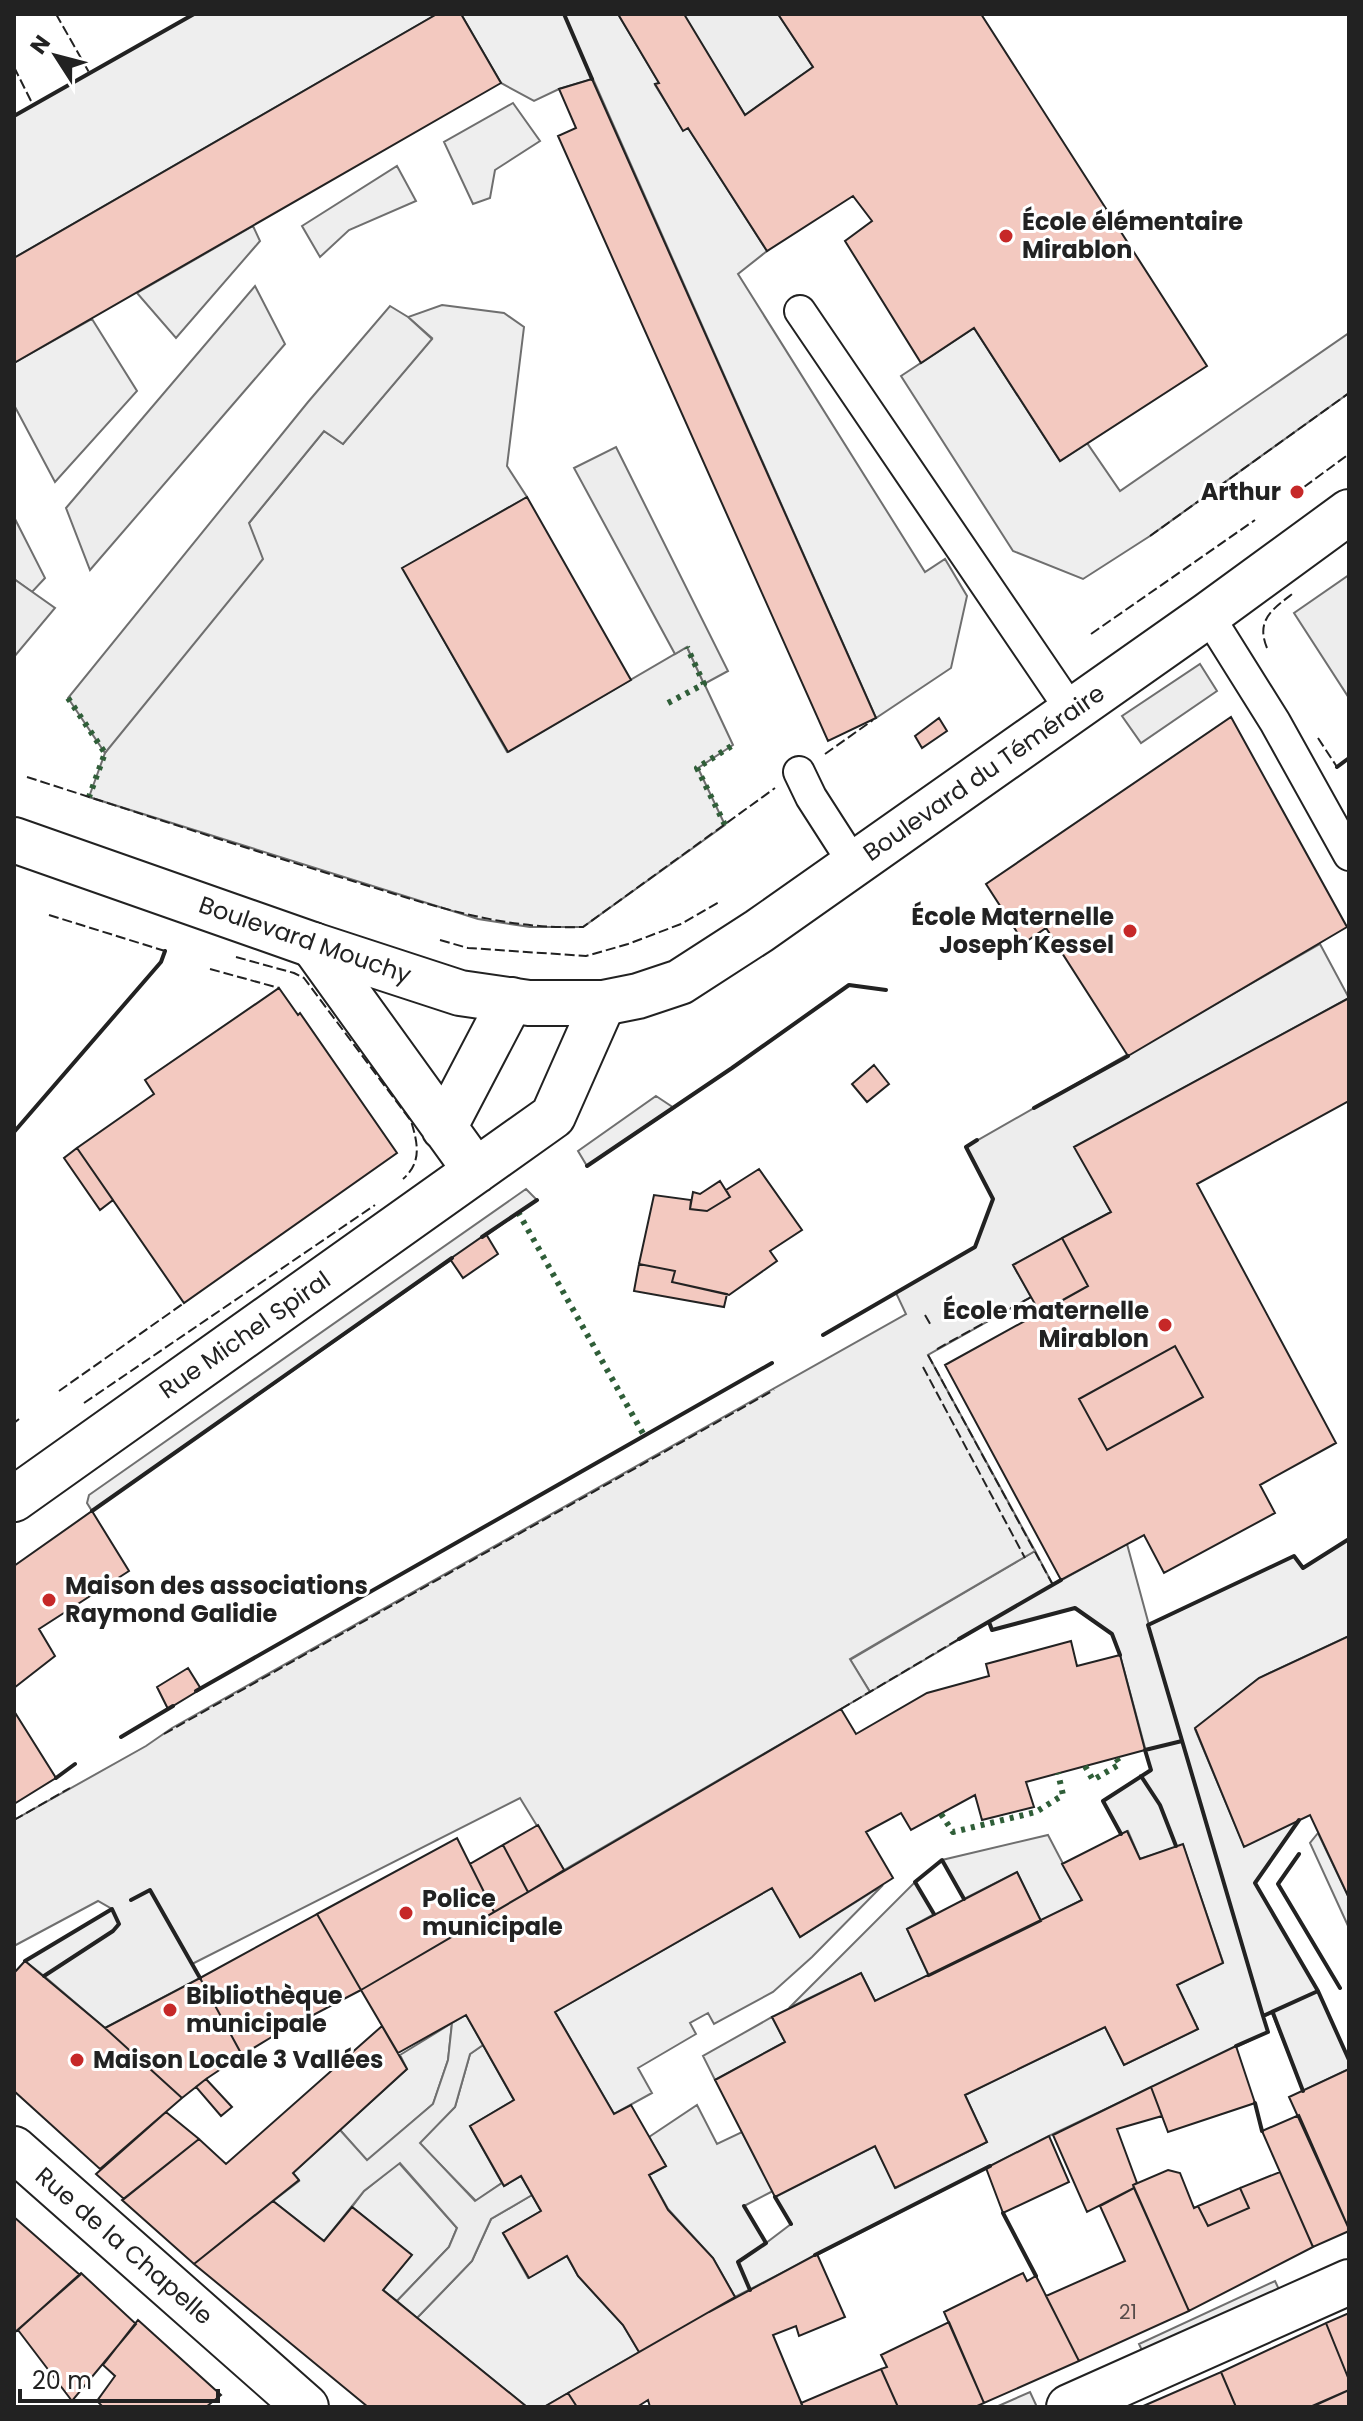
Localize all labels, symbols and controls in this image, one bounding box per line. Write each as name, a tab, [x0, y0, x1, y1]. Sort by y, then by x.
north arrow	[16, 16, 96, 96]
text: N	[23, 29, 58, 60]
place label: École élémentaire Mirablon	[1022, 205, 1243, 266]
marker: École élémentaire Mirablon	[997, 227, 1015, 245]
place label: Arthur	[1201, 475, 1281, 508]
marker: Arthur	[1288, 483, 1306, 501]
street label: Boulevard du Téméraire	[856, 677, 1111, 869]
street label: Boulevard Mouchy	[195, 888, 416, 991]
place label: École Maternelle Joseph Kessel	[911, 900, 1114, 961]
marker: École Maternelle Joseph Kessel	[1121, 922, 1139, 940]
street label: Rue Michel Spiral	[152, 1263, 337, 1406]
place label: École maternelle Mirablon	[943, 1294, 1149, 1355]
marker: École maternelle Mirablon	[1156, 1316, 1174, 1334]
place label: Maison des associations Raymond Galidie	[65, 1569, 368, 1630]
marker: Maison des associations Raymond Galidie	[40, 1591, 58, 1609]
place label: Police municipale	[422, 1882, 563, 1943]
marker: Police municipale	[397, 1904, 415, 1922]
place label: Bibliothèque municipale	[186, 1979, 343, 2040]
marker: Bibliothèque municipale	[161, 2001, 179, 2019]
place label: Maison Locale 3 Vallées	[93, 2043, 383, 2076]
marker: Maison Locale 3 Vallées	[68, 2051, 86, 2069]
street label: Rue de la Chapelle	[29, 2159, 220, 2332]
house number: 21	[1119, 2298, 1137, 2326]
scale bar	[20, 2353, 218, 2403]
text: 20 m	[32, 2364, 92, 2397]

